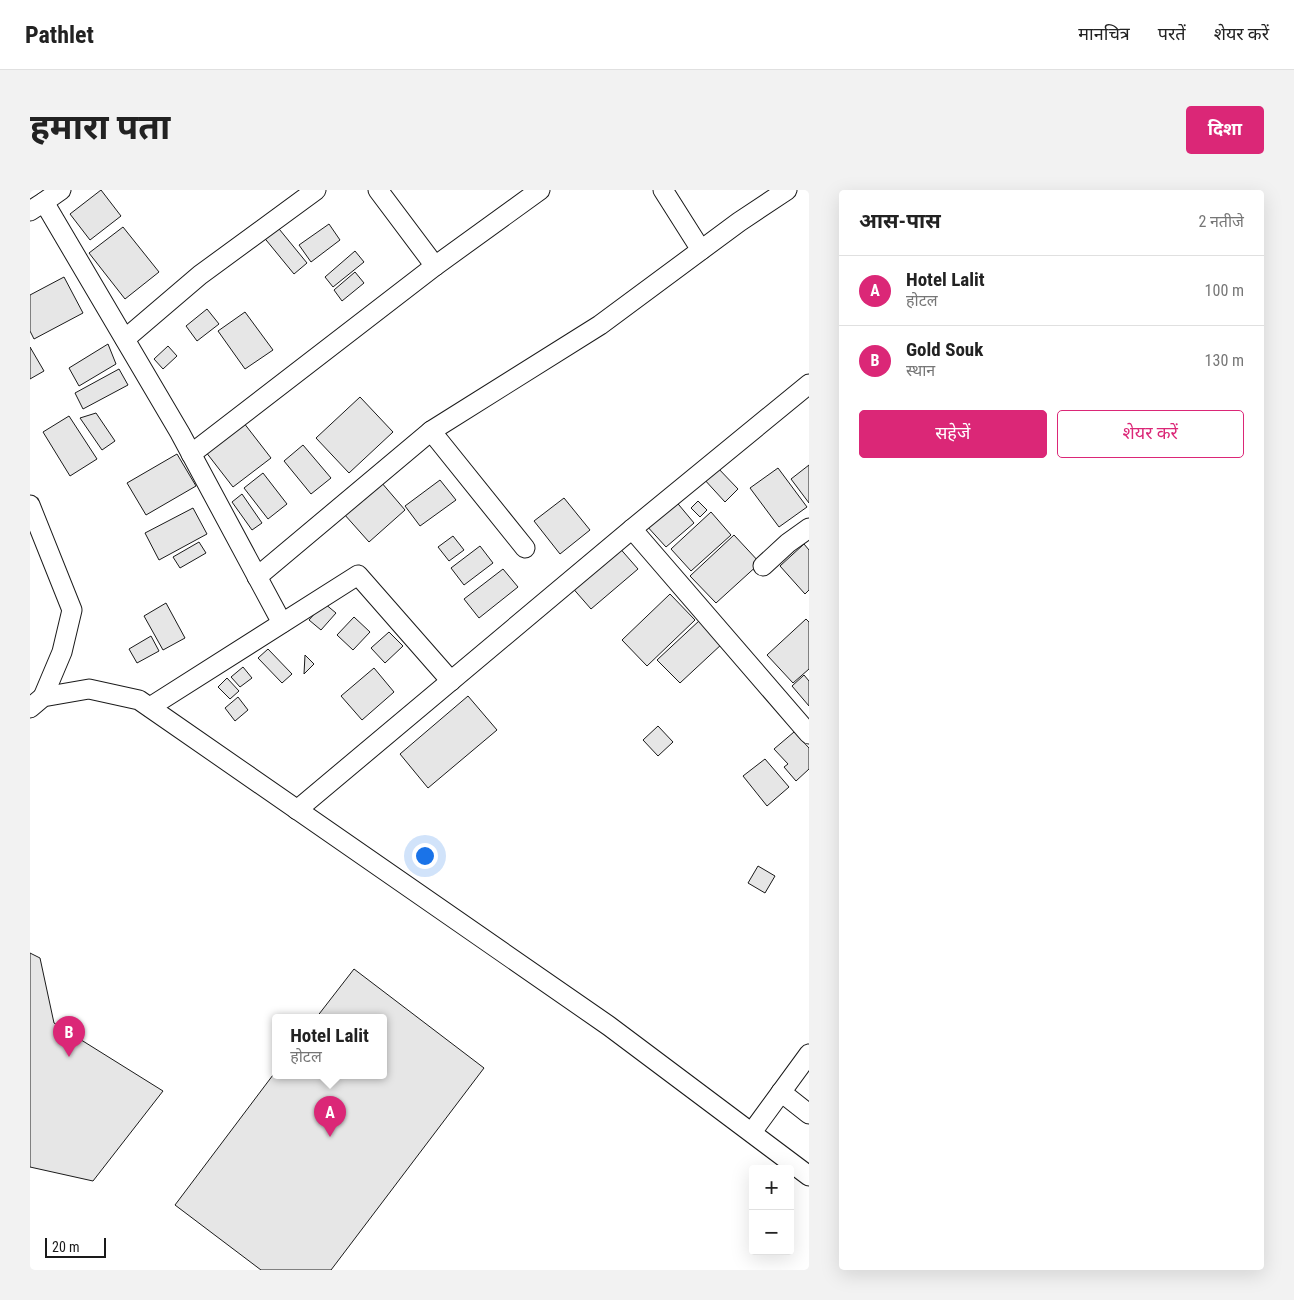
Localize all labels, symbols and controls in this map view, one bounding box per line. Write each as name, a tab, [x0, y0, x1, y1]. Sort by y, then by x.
text: Pathlet	[25, 21, 94, 49]
text: मानचित्र	[1078, 23, 1130, 44]
text: परतें	[1158, 23, 1186, 44]
text: शेयर करें	[1214, 23, 1269, 44]
button: दिशा	[1186, 106, 1264, 154]
text: हमारा पता	[30, 107, 170, 148]
text: आस-पास	[859, 209, 941, 233]
text: 2 नतीजे	[1198, 212, 1244, 231]
text: Hotel Lalit	[906, 268, 985, 291]
text: A	[870, 281, 880, 300]
text: 100 m	[1205, 281, 1244, 300]
text: होटल	[906, 291, 938, 310]
text: Gold Souk	[906, 338, 983, 361]
text: B	[871, 351, 879, 370]
text: 130 m	[1205, 351, 1244, 370]
text: स्थान	[906, 361, 935, 380]
button: सहेजें	[859, 410, 1047, 458]
button: शेयर करें	[1057, 410, 1244, 458]
your location	[412, 843, 438, 869]
popup	[272, 1014, 387, 1079]
pin: B	[53, 1016, 85, 1057]
text: Hotel Lalit	[290, 1024, 369, 1047]
text: होटल	[290, 1047, 322, 1066]
pin: A	[314, 1096, 346, 1137]
map controls	[749, 1165, 794, 1255]
button: +	[749, 1165, 794, 1210]
button: −	[749, 1210, 794, 1255]
scale bar	[45, 1235, 106, 1258]
text: 20 m	[52, 1239, 80, 1255]

